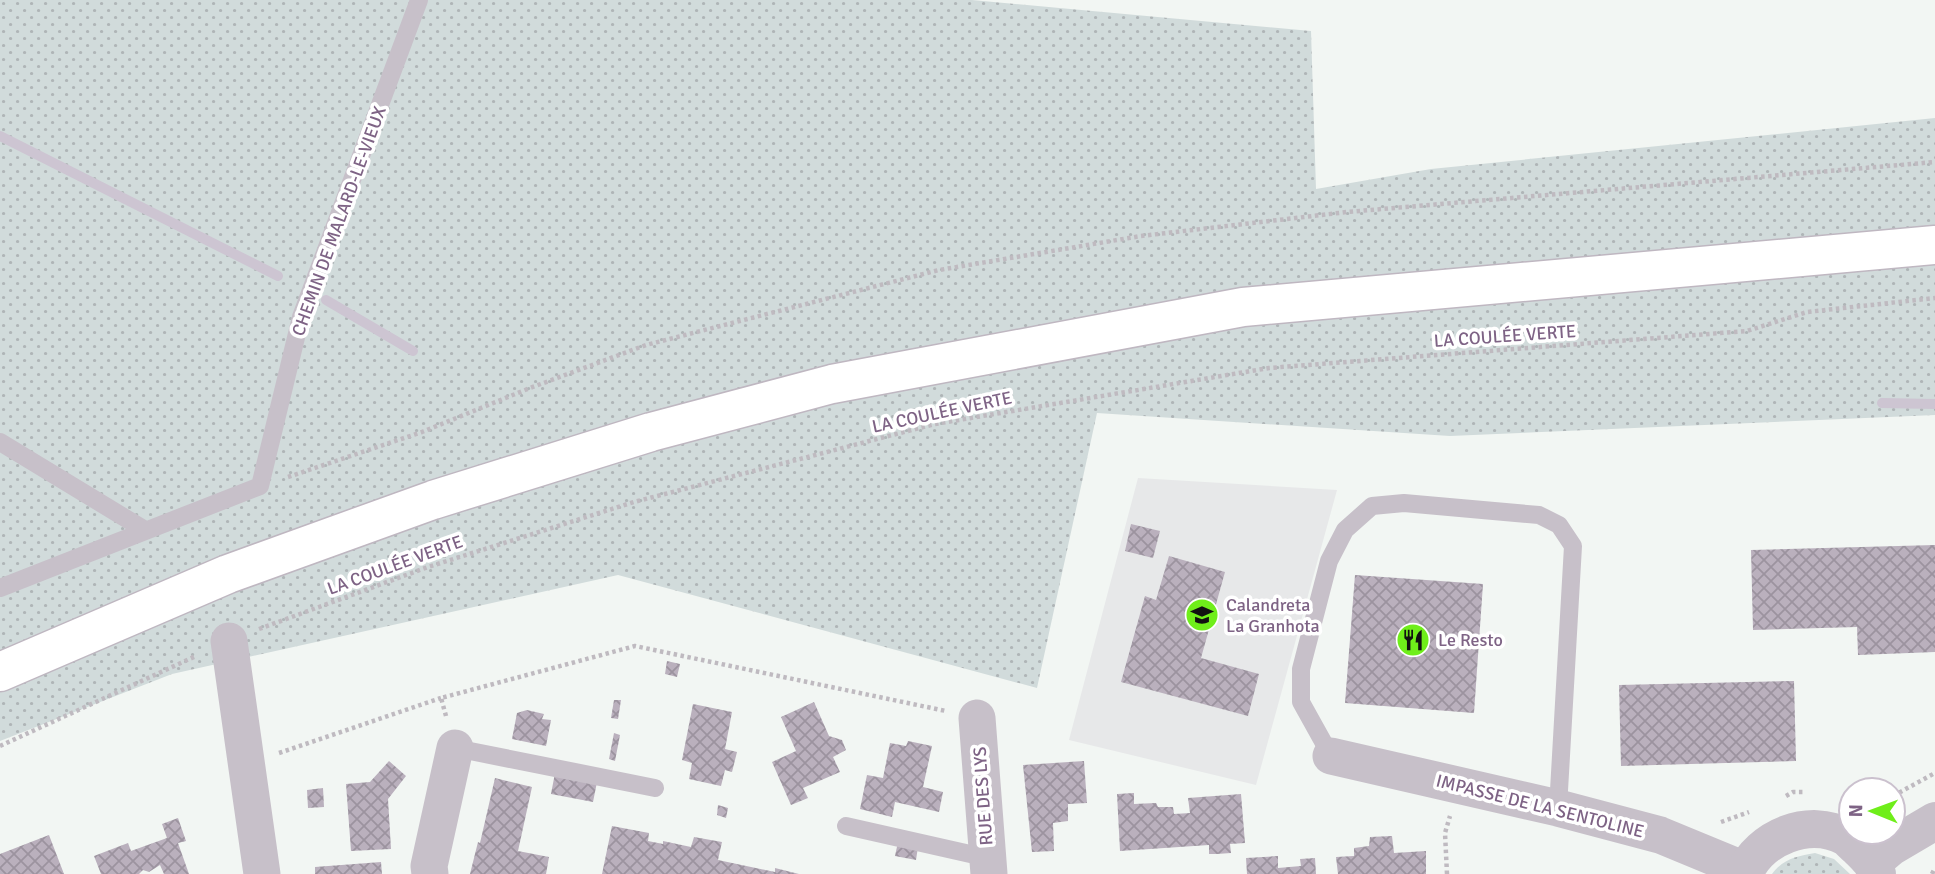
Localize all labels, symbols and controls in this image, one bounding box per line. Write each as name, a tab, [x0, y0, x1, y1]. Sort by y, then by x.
street label: CHEMIN DE MALARD-LE-VIEUX	[287, 103, 391, 339]
street label: LA COULÉE VERTE	[1433, 320, 1577, 352]
street label: LA COULÉE VERTE	[870, 386, 1014, 438]
street label: LA COULÉE VERTE	[324, 530, 466, 600]
place label: Calandreta La Granhota	[1226, 594, 1320, 637]
school or university icon: Calandreta La Granhota	[1183, 596, 1221, 634]
restaurant icon: Le Resto	[1394, 621, 1432, 659]
place label: Le Resto	[1438, 629, 1503, 651]
street label: RUE DES LYS	[969, 746, 997, 846]
street label: IMPASSE DE LA SENTOLINE	[1434, 769, 1646, 843]
north arrow	[1837, 776, 1907, 846]
text: N	[1844, 804, 1868, 818]

